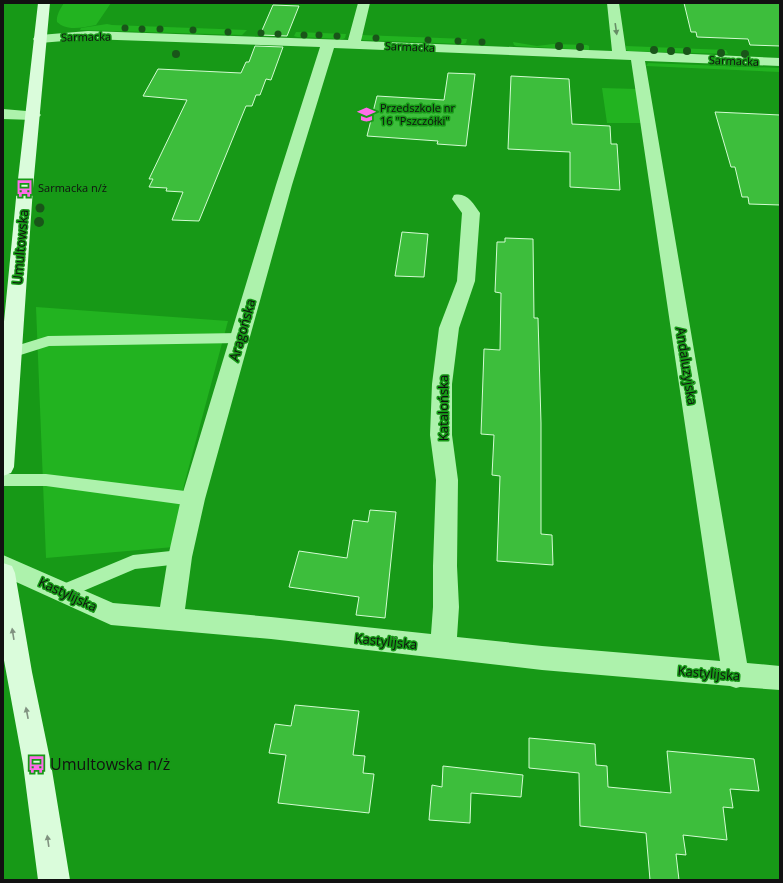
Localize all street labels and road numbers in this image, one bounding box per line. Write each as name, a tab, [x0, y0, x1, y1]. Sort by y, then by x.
street label: Sarmacka	[61, 29, 111, 44]
street label: Sarmacka	[385, 38, 435, 55]
street label: Sarmacka	[709, 52, 759, 69]
street label: Umultowska	[8, 209, 32, 285]
street label: Aragońska	[225, 297, 259, 363]
street label: Andaluzyjska	[672, 326, 702, 406]
street label: Katalońska	[434, 375, 452, 441]
street label: Kastylijska	[36, 573, 100, 615]
street label: Kastylijska	[354, 629, 418, 653]
street label: Kastylijska	[677, 661, 741, 685]

